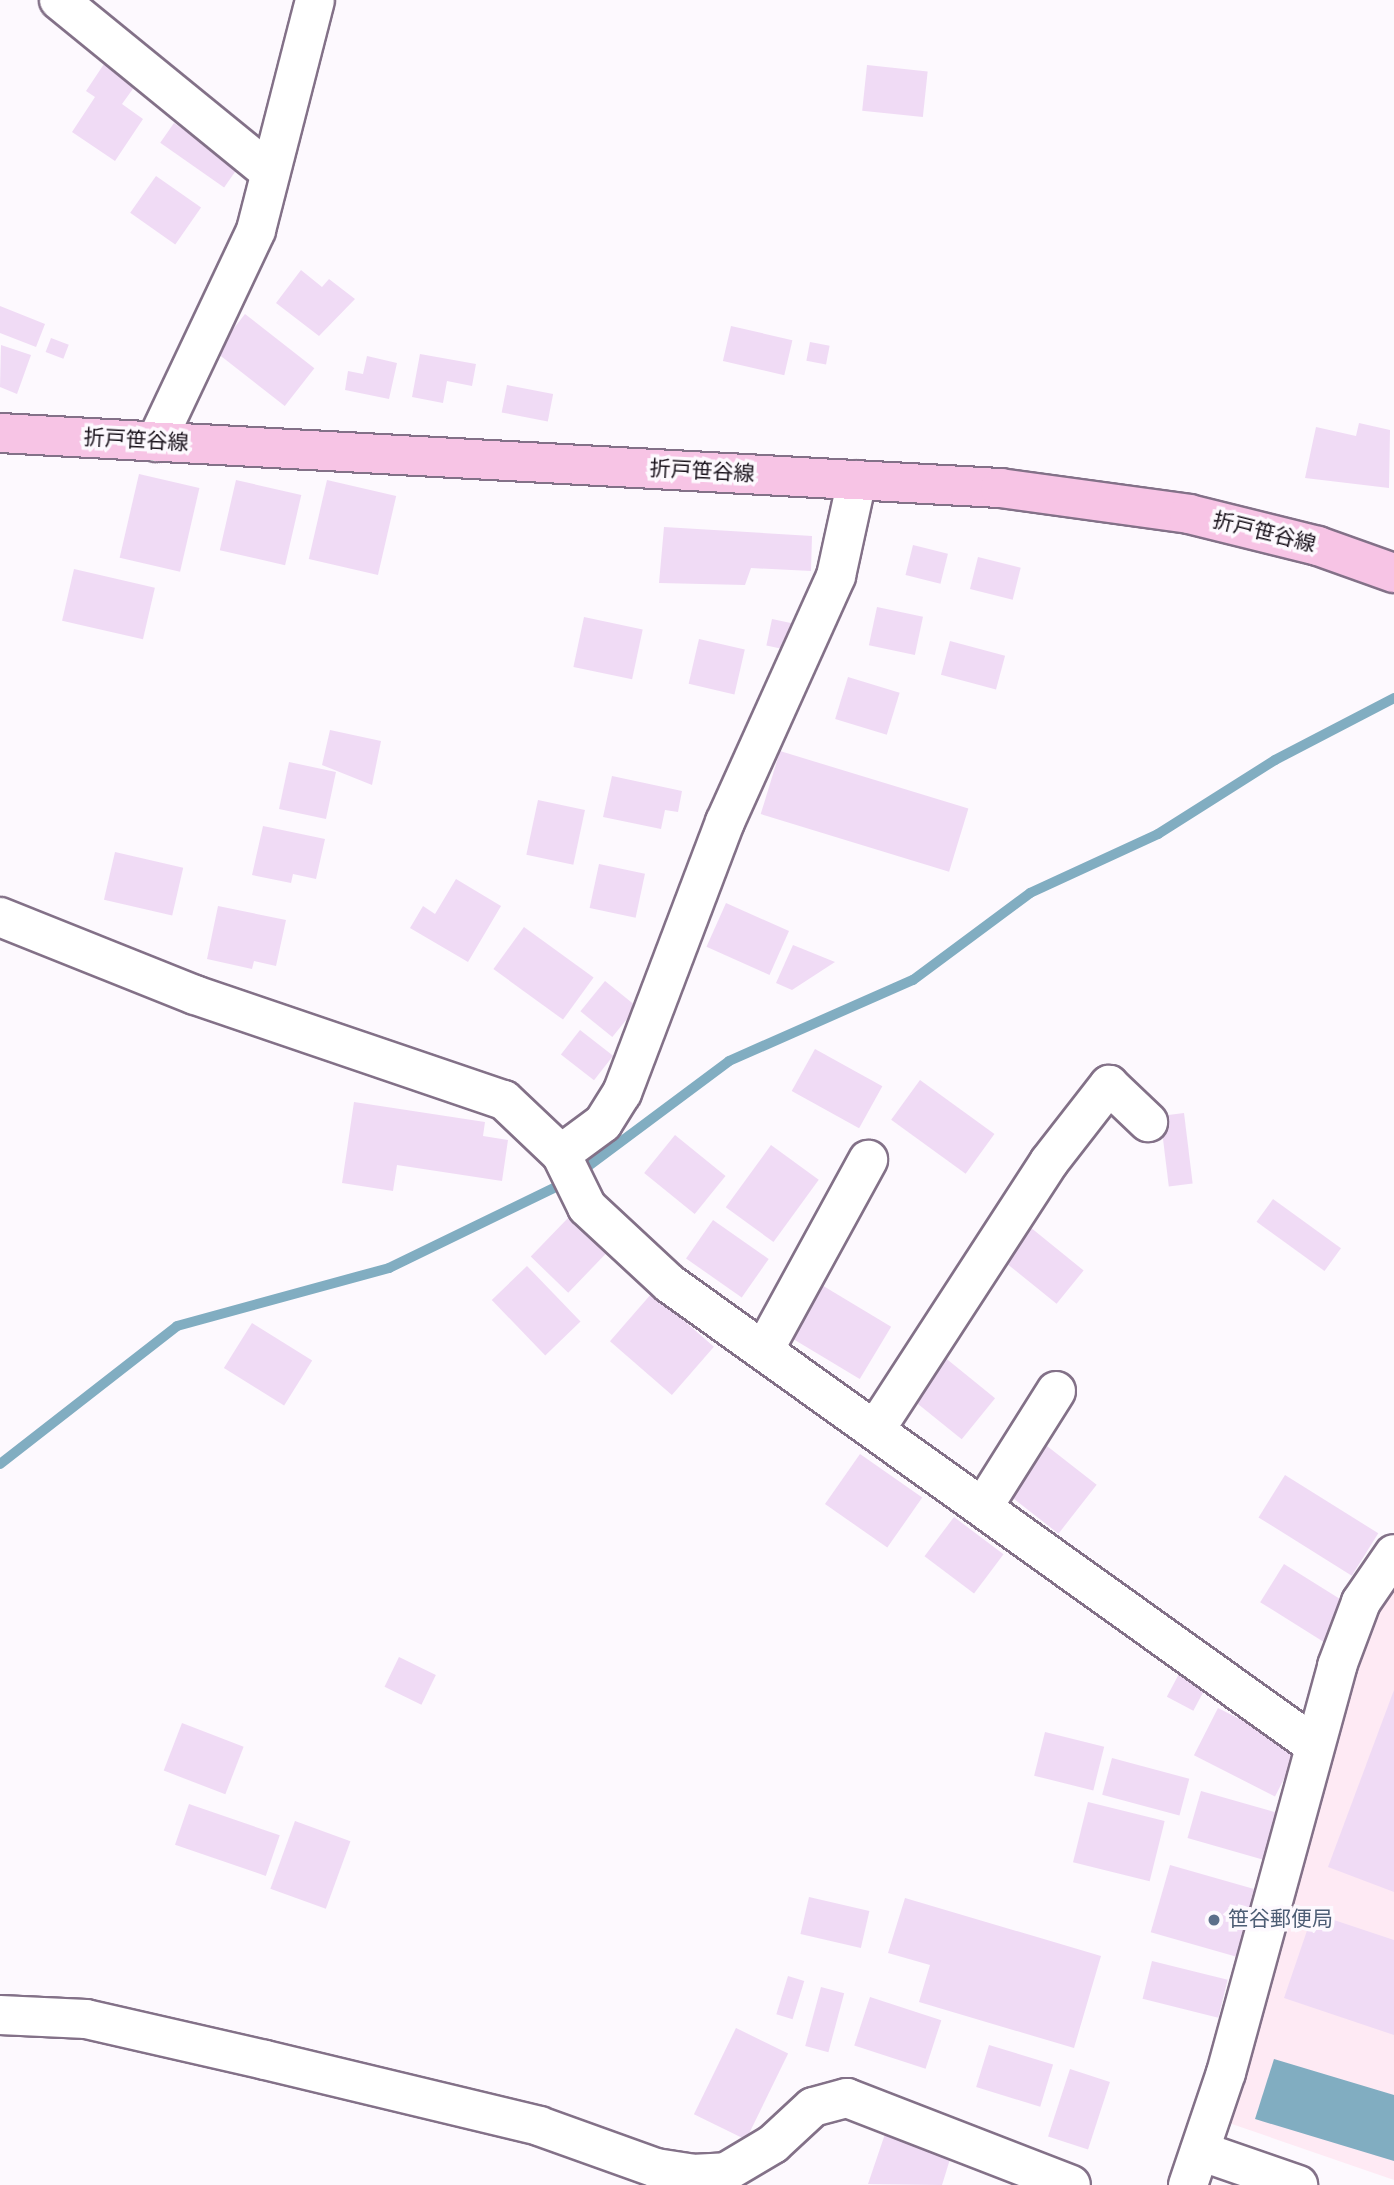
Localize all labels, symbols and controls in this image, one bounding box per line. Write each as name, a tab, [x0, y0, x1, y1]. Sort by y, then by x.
street label: 折戸笹谷線	[83, 426, 189, 456]
street label: 折戸笹谷線	[649, 457, 755, 487]
street label: 折戸笹谷線	[1210, 508, 1318, 558]
place label: 笹谷郵便局	[1228, 1907, 1333, 1933]
marker: 笹谷郵便局	[1206, 1912, 1222, 1928]

